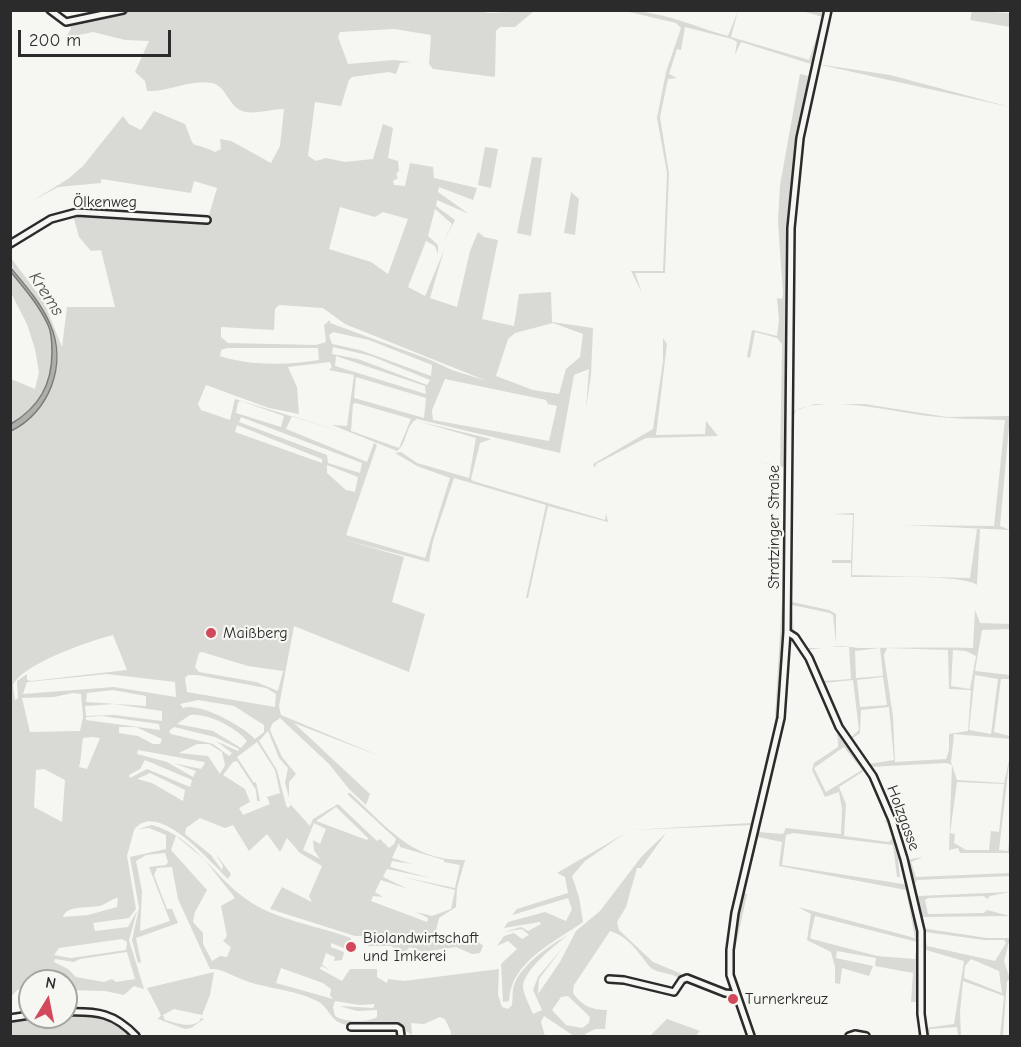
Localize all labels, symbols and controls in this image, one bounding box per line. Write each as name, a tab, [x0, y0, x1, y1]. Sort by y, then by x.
scale bar	[21, 18, 174, 56]
text: 200 m	[29, 30, 81, 51]
street label: Ölkenweg	[73, 192, 137, 212]
water label: Krems	[24, 268, 68, 320]
street label: Stratzinger Straße	[764, 465, 784, 589]
place label: Maißberg	[223, 623, 288, 643]
marker: Maißberg	[204, 626, 218, 640]
street label: Holzgasse	[882, 783, 924, 853]
place label: Biolandwirtschaft und Imkerei	[363, 928, 478, 966]
marker: Biolandwirtschaft und Imkerei	[344, 940, 358, 954]
north arrow	[18, 969, 78, 1029]
text: N	[44, 973, 57, 993]
place label: Turnerkreuz	[745, 989, 828, 1009]
marker: Turnerkreuz	[726, 992, 740, 1006]

